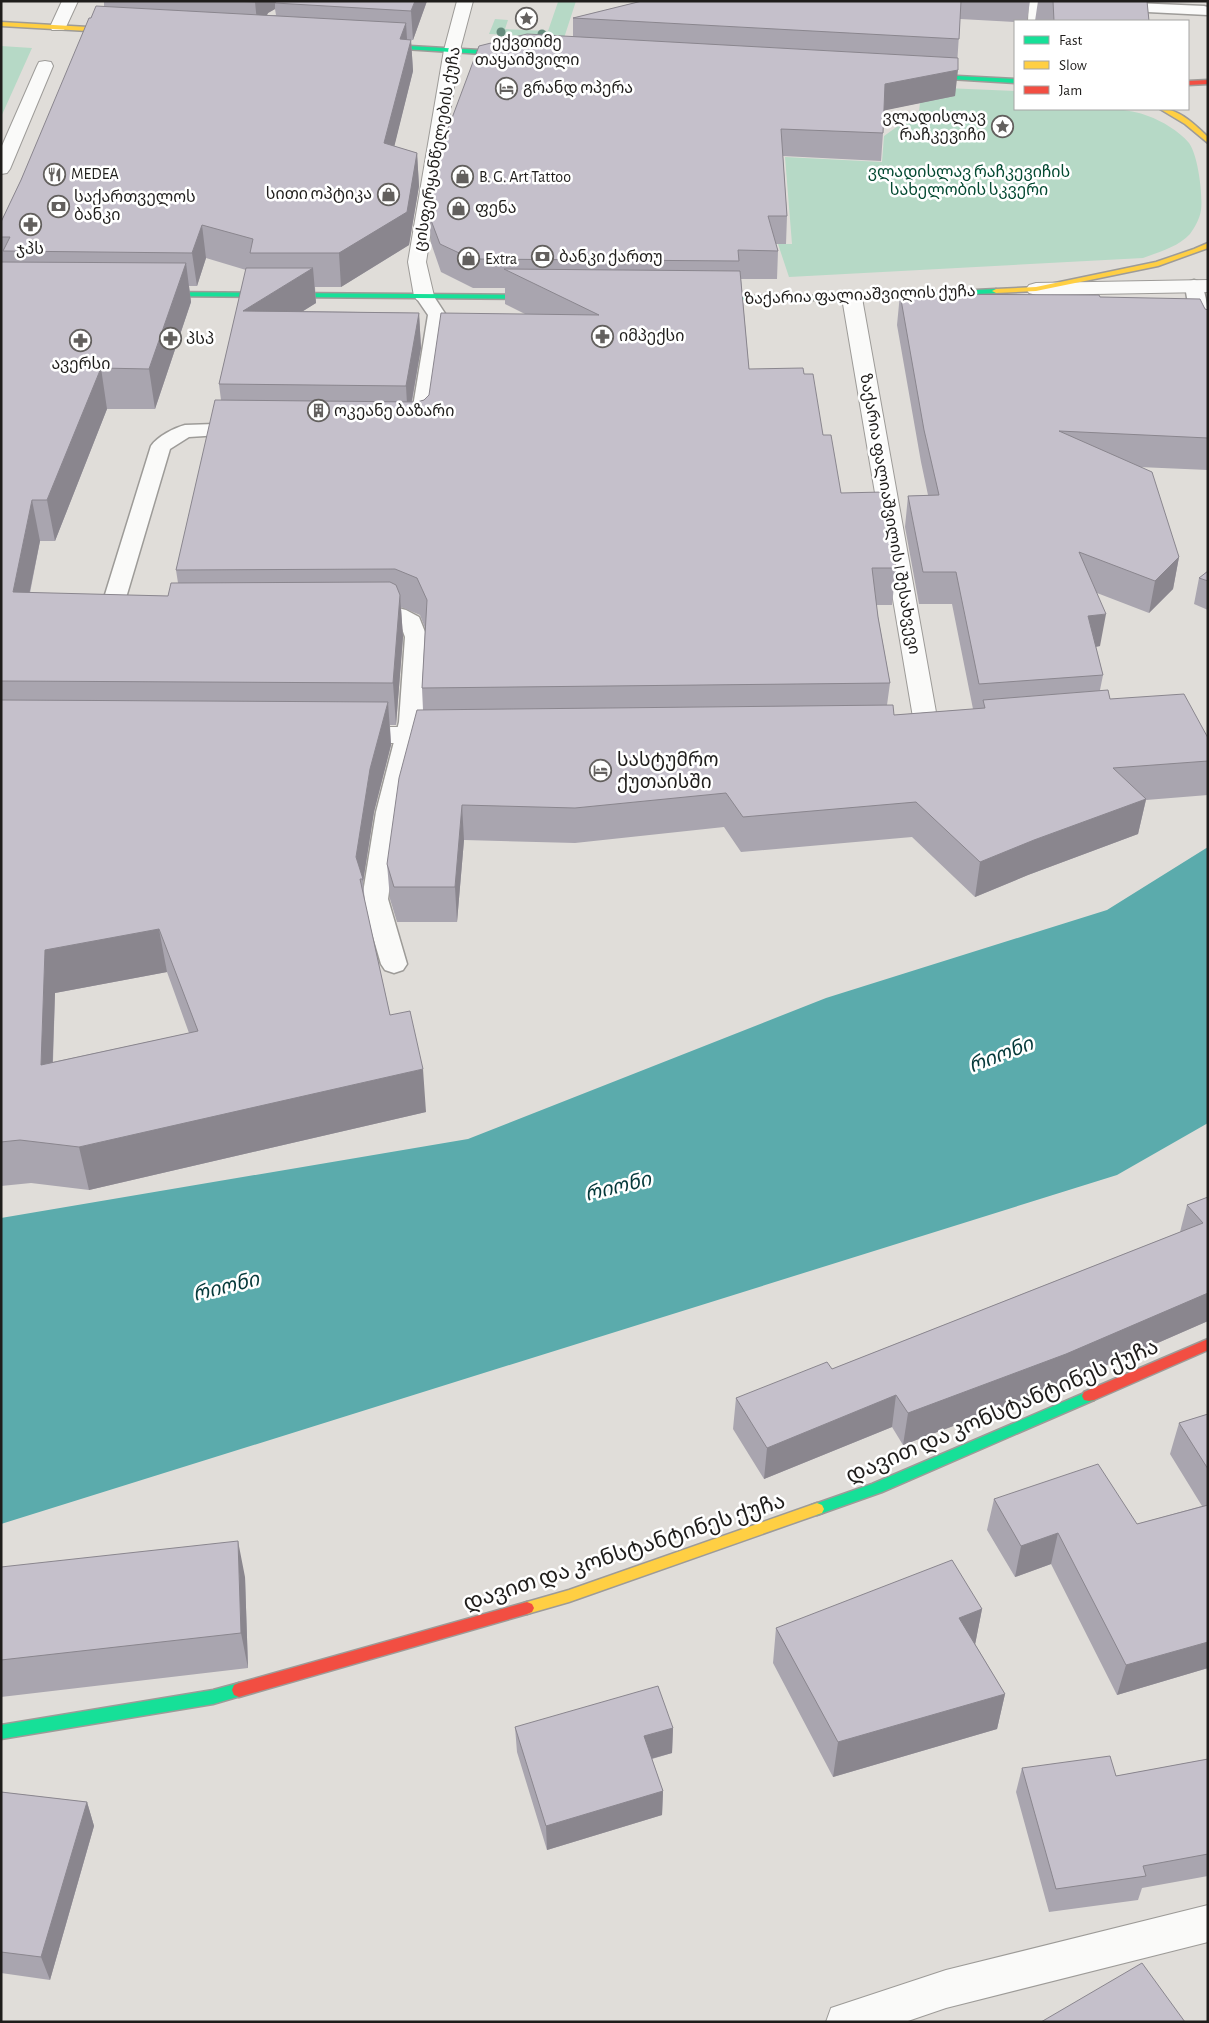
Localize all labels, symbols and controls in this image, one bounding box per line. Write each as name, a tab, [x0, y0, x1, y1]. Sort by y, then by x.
place icon: ექვთიმე თაყაიშვილი	[515, 6, 539, 30]
legend	[1014, 20, 1189, 110]
text: Fast	[1059, 33, 1083, 48]
place label: ექვთიმე თაყაიშვილი	[475, 34, 579, 70]
street label: ცისფერყანწელების ქუჩა	[411, 45, 465, 253]
text: Slow	[1059, 58, 1087, 73]
hotel icon: გრანდ ოპერა	[495, 76, 519, 100]
place label: გრანდ ოპერა	[523, 80, 633, 98]
text: Jam	[1059, 83, 1082, 98]
place label: ვლადისლავ რაჩკევიჩი	[883, 109, 986, 144]
place icon: ვლადისლავ რაჩკევიჩი	[990, 114, 1014, 138]
restaurant icon: MEDEA	[43, 162, 67, 186]
park label: ვლადისლავ რაჩკევიჩის სახელობის სკვერი	[868, 164, 1070, 200]
shop icon: B. G. Art Tattoo	[451, 165, 475, 189]
place label: MEDEA	[71, 166, 119, 182]
place label: B. G. Art Tattoo	[479, 169, 571, 185]
shop icon: სითი ოპტიკა	[376, 182, 400, 206]
place label: სითი ოპტიკა	[266, 186, 372, 203]
place label: საქართველოს ბანკი	[74, 189, 196, 224]
bank icon: საქართველოს ბანკი	[46, 194, 70, 218]
shop icon: ფენა	[447, 196, 471, 220]
place label: ფენა	[475, 200, 516, 217]
pharmacy icon: ჯპს	[18, 213, 42, 237]
place label: ჯპს	[16, 241, 44, 258]
bank icon: ბანკი ქართუ	[531, 245, 555, 269]
shop icon: Extra	[457, 247, 481, 271]
place label: ბანკი ქართუ	[559, 249, 663, 266]
place label: Extra	[485, 251, 517, 267]
street label: ზაქარია ფალიაშვილის ქუჩა	[744, 283, 976, 309]
pharmacy icon: იმპექსი	[591, 324, 615, 348]
pharmacy icon: პსპ	[158, 327, 182, 351]
pharmacy icon: ავერსი	[69, 328, 93, 352]
place label: იმპექსი	[619, 328, 684, 345]
place label: პსპ	[186, 331, 214, 347]
place label: ავერსი	[52, 356, 110, 373]
street label: ზაქარია ფალიაშვილის I შესახვევი	[855, 372, 923, 656]
building icon: ოკეანე ბაზარი	[306, 399, 330, 423]
place label: ოკეანე ბაზარი	[334, 403, 454, 420]
place label: სასტუმრო ქუთაისში	[617, 750, 719, 793]
hotel icon: სასტუმრო ქუთაისში	[589, 759, 613, 783]
water label: რიონი	[966, 1033, 1037, 1076]
water label: რიონი	[583, 1169, 654, 1205]
water label: რიონი	[191, 1269, 262, 1305]
street label: დავით და კონსტანტინეს ქუჩა	[843, 1335, 1162, 1489]
street label: დავით და კონსტანტინეს ქუჩა	[460, 1489, 788, 1616]

